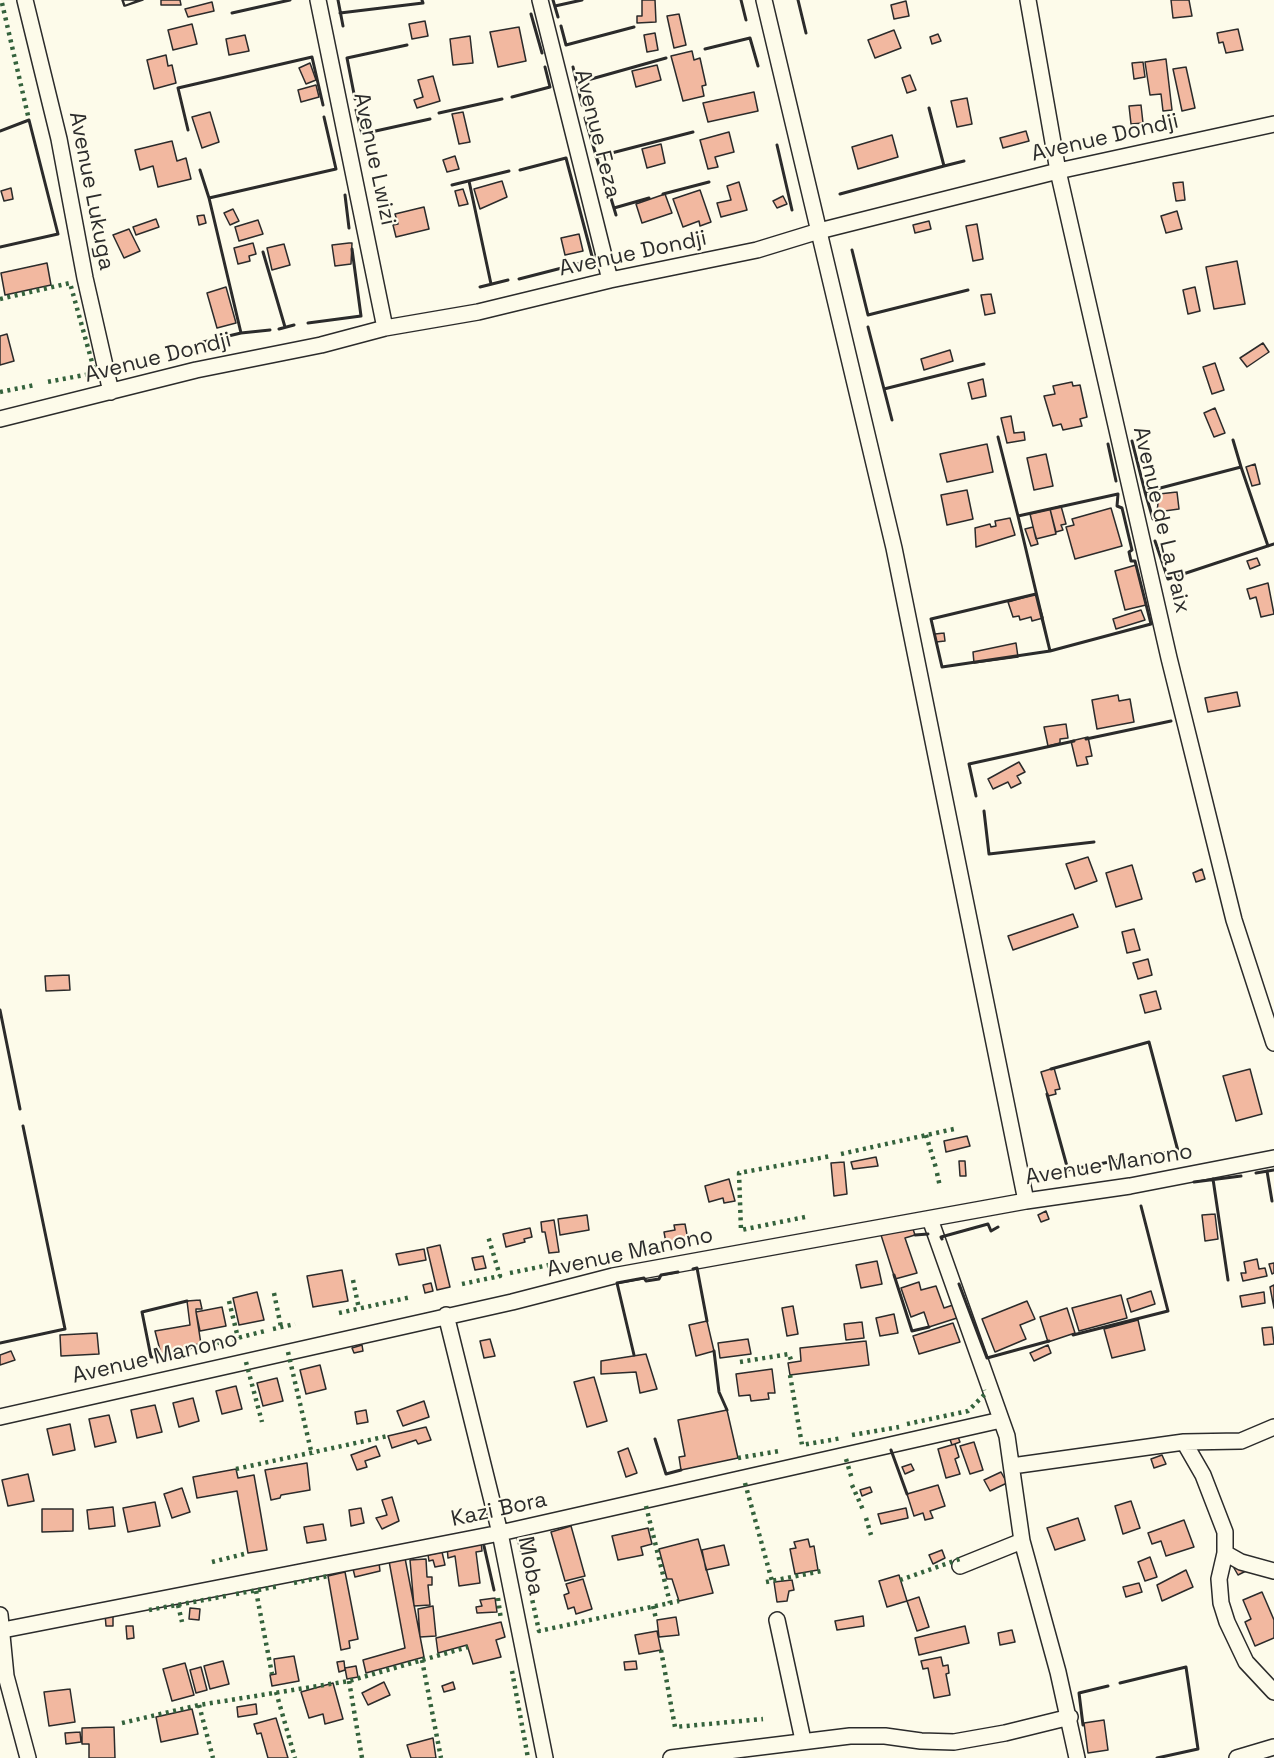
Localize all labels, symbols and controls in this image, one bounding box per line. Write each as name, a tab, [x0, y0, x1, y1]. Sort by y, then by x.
street label: Avenue Feza	[568, 67, 626, 201]
street label: Avenue Lwizi	[347, 90, 401, 228]
street label: Avenue Dondji	[1029, 108, 1181, 168]
street label: Avenue Lukuga	[63, 110, 119, 272]
street label: Avenue Dondji	[557, 225, 709, 283]
street label: Avenue Dondji	[82, 327, 234, 389]
street label: Avenue de La Paix	[1127, 424, 1195, 616]
street label: Avenue Manono	[1023, 1139, 1195, 1191]
street label: Avenue Manono	[545, 1222, 715, 1284]
street label: Avenue Manono	[70, 1326, 240, 1390]
street label: Kazi Bora	[449, 1487, 549, 1533]
street label: Moba	[511, 1534, 549, 1598]

